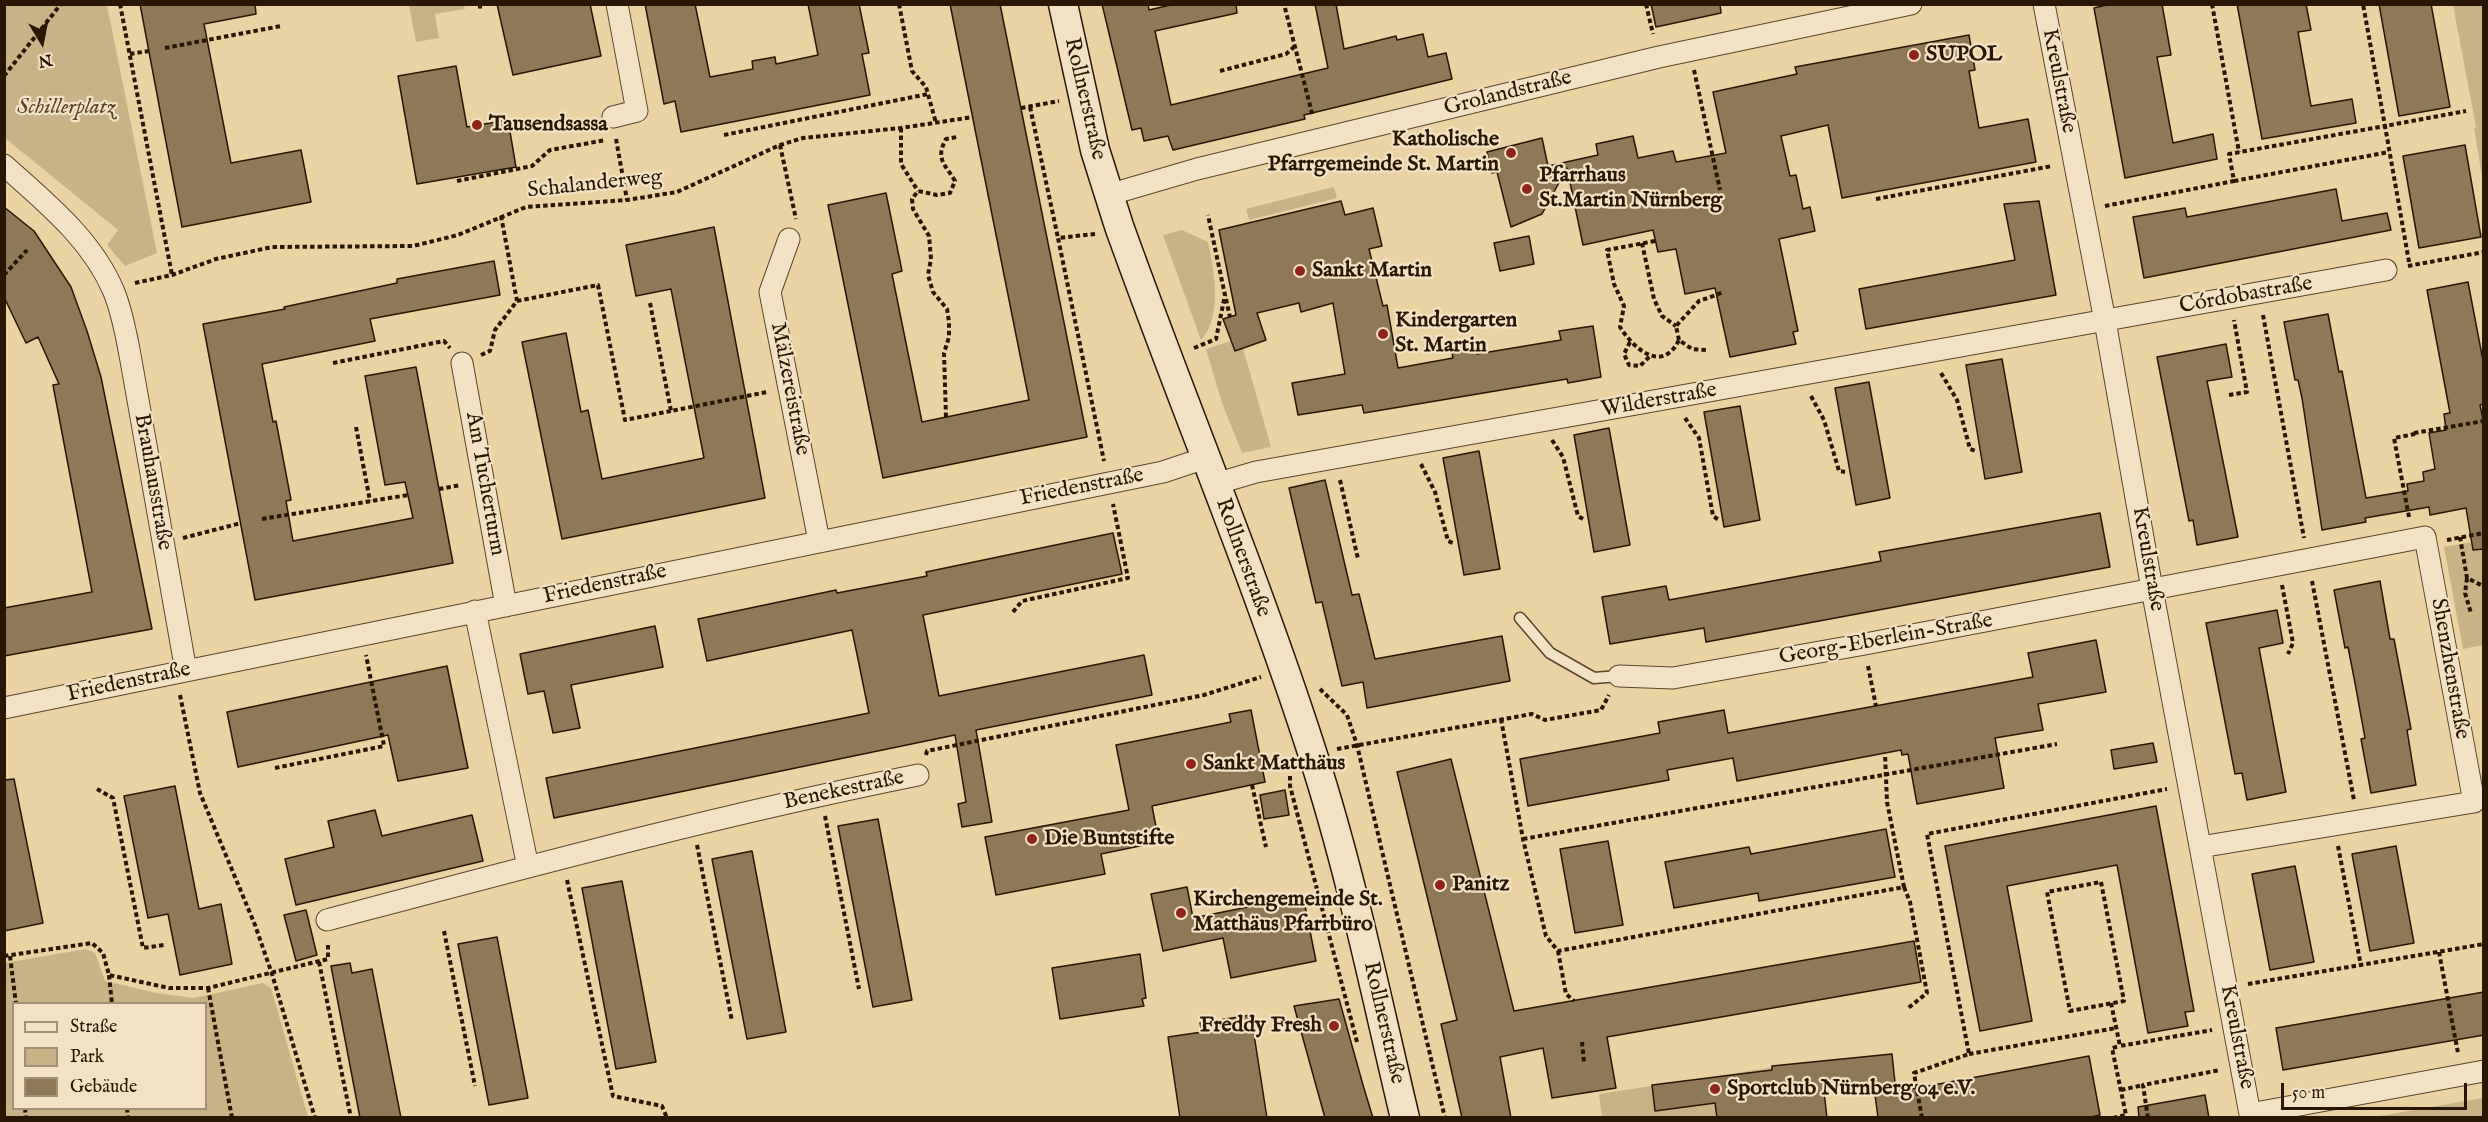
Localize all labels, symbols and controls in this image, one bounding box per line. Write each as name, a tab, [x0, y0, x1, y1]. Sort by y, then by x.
north arrow	[12, 12, 72, 72]
street label: Kreulstraße	[2035, 27, 2081, 135]
street label: Rollnerstraße	[1057, 35, 1111, 163]
place label: SUPOL	[1926, 42, 2002, 68]
marker: SUPOL	[1907, 48, 1921, 62]
text: N	[37, 49, 54, 71]
street label: Grolandstraße	[1441, 65, 1575, 123]
park label: Schillerplatz	[17, 95, 115, 121]
place label: Tausendsassa	[489, 112, 608, 138]
marker: Tausendsassa	[470, 118, 484, 132]
place label: Katholische Pfarrgemeinde St. Martin	[1268, 127, 1499, 178]
marker: Katholische Pfarrgemeinde St. Martin	[1504, 146, 1518, 160]
place label: Pfarrhaus St.Martin Nürnberg	[1539, 163, 1722, 214]
street label: Schalanderweg	[526, 165, 664, 205]
marker: Pfarrhaus St.Martin Nürnberg	[1520, 182, 1534, 196]
place label: Sankt Martin	[1312, 258, 1432, 284]
marker: Sankt Martin	[1293, 264, 1307, 278]
street label: Córdobastraße	[2177, 271, 2315, 321]
place label: Kindergarten St. Martin	[1395, 308, 1517, 360]
street label: Mälzereistraße	[763, 320, 815, 458]
marker: Kindergarten St. Martin	[1376, 327, 1390, 341]
street label: Wilderstraße	[1599, 378, 1719, 424]
street label: Am Tucherturm	[458, 410, 510, 558]
street label: Brauhausstraße	[127, 412, 177, 552]
street label: Friedenstraße	[1018, 463, 1146, 513]
street label: Rollnerstraße	[1208, 495, 1276, 621]
street label: Kreulstraße	[2125, 505, 2169, 613]
street label: Friedenstraße	[541, 559, 669, 611]
street label: Shenzhenstraße	[2424, 596, 2474, 742]
street label: Georg-Eberlein-Straße	[1777, 608, 1995, 672]
street label: Friedenstraße	[65, 657, 193, 709]
place label: Sankt Matthäus	[1203, 751, 1345, 777]
marker: Sankt Matthäus	[1184, 757, 1198, 771]
street label: Benekestraße	[781, 765, 907, 817]
place label: Die Buntstifte	[1044, 826, 1174, 852]
marker: Die Buntstifte	[1025, 832, 1039, 846]
place label: Panitz	[1452, 872, 1509, 898]
marker: Panitz	[1433, 878, 1447, 892]
place label: Kirchengemeinde St. Matthäus Pfarrbüro	[1193, 887, 1383, 938]
marker: Kirchengemeinde St. Matthäus Pfarrbüro	[1174, 906, 1188, 920]
street label: Rollnerstraße	[1356, 959, 1410, 1087]
street label: Kreulstraße	[2213, 983, 2259, 1091]
legend	[12, 1002, 207, 1110]
place label: Freddy Fresh	[1200, 1013, 1322, 1039]
text: Straße	[70, 1016, 117, 1039]
marker: Freddy Fresh	[1327, 1019, 1341, 1033]
text: Park	[70, 1046, 104, 1069]
scale bar	[2284, 1071, 2470, 1109]
text: Gebäude	[70, 1076, 137, 1099]
place label: Sportclub Nürnberg 04 e.V.	[1727, 1076, 1975, 1102]
marker: Sportclub Nürnberg 04 e.V.	[1708, 1082, 1722, 1096]
text: 50 m	[2292, 1082, 2325, 1105]

